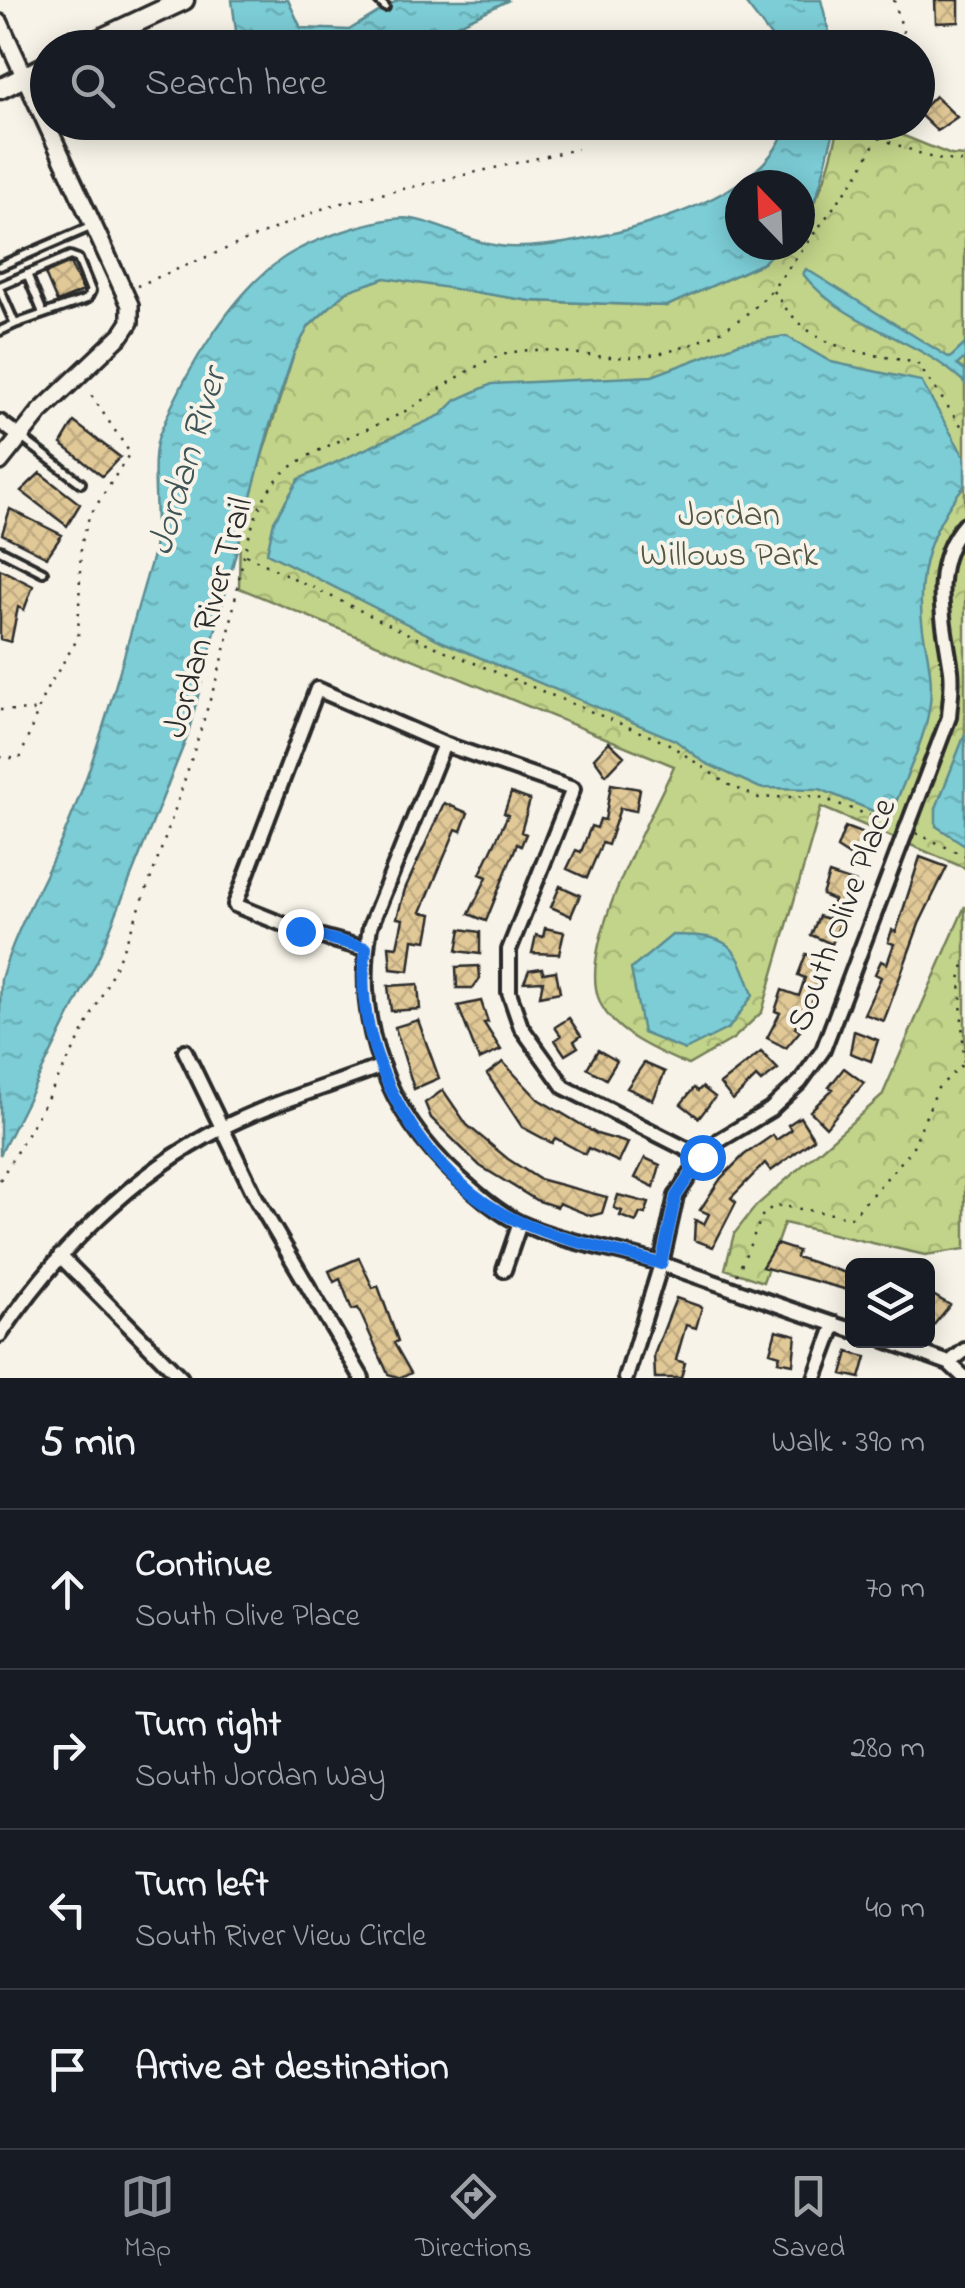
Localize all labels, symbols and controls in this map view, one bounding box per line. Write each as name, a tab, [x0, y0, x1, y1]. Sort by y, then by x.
search box	[30, 30, 935, 140]
text: Search here	[145, 57, 327, 113]
icon: search	[65, 58, 120, 113]
north arrow	[725, 170, 815, 260]
water label: Jordan River	[134, 358, 245, 562]
park label: Jordan Willows Park	[640, 491, 819, 582]
street label: Jordan River Trail	[151, 492, 268, 744]
street label: South Olive Place	[775, 791, 911, 1039]
route end	[278, 909, 324, 955]
route start	[680, 1135, 726, 1181]
map controls	[845, 1258, 935, 1348]
button: layers	[845, 1258, 935, 1348]
text: 5 min	[40, 1413, 135, 1474]
text: Walk · 390 m	[771, 1420, 925, 1467]
text: Continue	[135, 1538, 271, 1594]
icon: ahead	[40, 1562, 95, 1617]
text: 70 m	[865, 1566, 925, 1613]
text: South Olive Place	[135, 1594, 360, 1641]
text: Turn right	[135, 1698, 281, 1754]
icon: right	[40, 1722, 95, 1777]
text: 280 m	[850, 1726, 925, 1773]
text: South Jordan Way	[135, 1754, 385, 1801]
text: Turn left	[135, 1858, 268, 1914]
icon: left	[40, 1882, 95, 1937]
text: 40 m	[865, 1886, 925, 1933]
text: South River View Circle	[135, 1914, 426, 1961]
text: Arrive at destination	[135, 2041, 449, 2097]
icon: arrive	[40, 2042, 95, 2097]
tab: Map	[120, 2169, 175, 2270]
tab: Directions	[415, 2169, 532, 2270]
tab: Saved	[772, 2169, 845, 2270]

